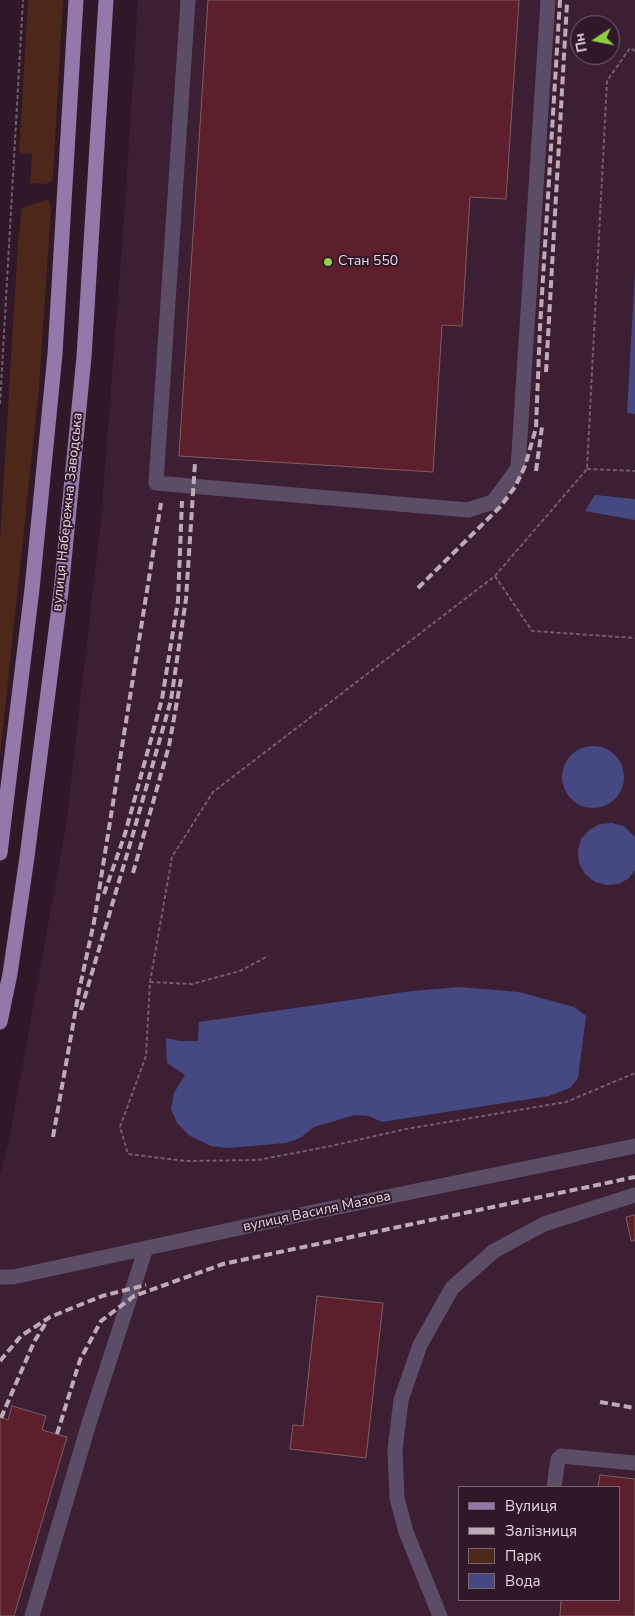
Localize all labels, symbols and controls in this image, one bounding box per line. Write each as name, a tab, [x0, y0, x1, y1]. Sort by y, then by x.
north arrow	[570, 15, 620, 65]
text: Пн	[570, 32, 592, 54]
place label: Стан 550	[338, 254, 398, 270]
marker: Стан 550	[322, 256, 334, 268]
street label: вулиця Набережна Заводська	[49, 412, 87, 612]
street label: вулиця Василя Мазова	[241, 1188, 393, 1236]
legend	[458, 1486, 620, 1601]
text: Вулиця	[505, 1496, 557, 1516]
text: Залізниця	[505, 1521, 577, 1541]
text: Парк	[505, 1546, 541, 1566]
text: Вода	[505, 1571, 541, 1591]

